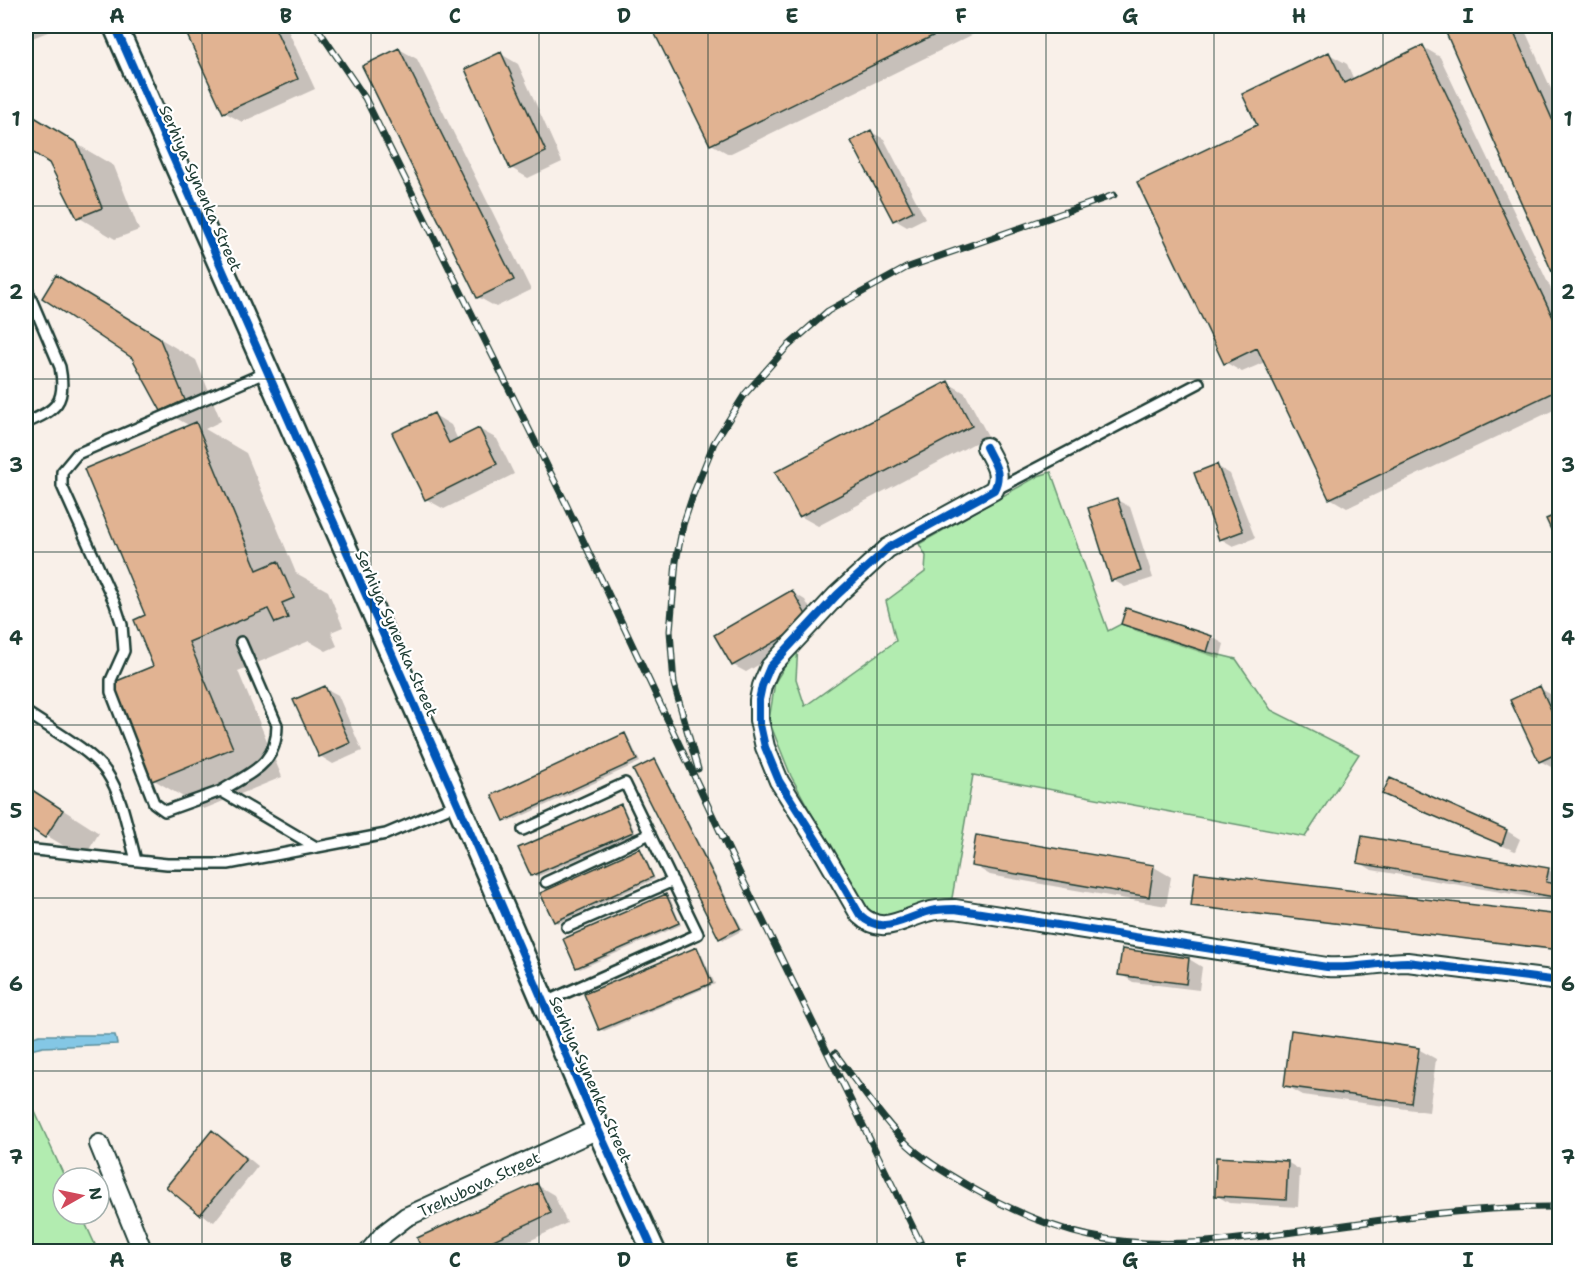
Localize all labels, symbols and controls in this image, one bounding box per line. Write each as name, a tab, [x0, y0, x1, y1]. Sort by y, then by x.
text: A	[109, 3, 125, 29]
text: B	[280, 3, 292, 29]
text: C	[449, 3, 461, 29]
text: D	[617, 3, 631, 29]
text: E	[785, 3, 799, 29]
text: F	[955, 3, 967, 29]
text: G	[1122, 3, 1138, 29]
text: H	[1292, 3, 1306, 29]
text: I	[1462, 3, 1474, 29]
street label: Serhiya Synenka Street	[154, 102, 247, 275]
text: 1	[11, 106, 21, 132]
text: 1	[1563, 106, 1573, 132]
text: 2	[9, 279, 23, 305]
text: 2	[1561, 279, 1575, 305]
text: 3	[9, 452, 23, 478]
text: 3	[1561, 452, 1575, 478]
street label: Serhiya Synenka Street	[350, 547, 443, 720]
text: 4	[9, 625, 23, 651]
text: 4	[1561, 625, 1575, 651]
text: 5	[10, 798, 22, 824]
text: 5	[1562, 798, 1574, 824]
text: 6	[9, 971, 23, 997]
text: 6	[1561, 971, 1575, 997]
street label: Serhiya Synenka Street	[544, 993, 637, 1166]
text: 7	[9, 1144, 23, 1170]
text: 7	[1561, 1144, 1575, 1170]
street label: Trehubova Street	[415, 1147, 544, 1222]
north arrow	[51, 1166, 111, 1226]
text: N	[84, 1186, 107, 1202]
text: A	[109, 1247, 125, 1273]
text: B	[280, 1247, 292, 1273]
text: C	[449, 1247, 461, 1273]
text: D	[617, 1247, 631, 1273]
text: E	[785, 1247, 799, 1273]
text: F	[955, 1247, 967, 1273]
text: G	[1122, 1247, 1138, 1273]
text: H	[1292, 1247, 1306, 1273]
text: I	[1462, 1247, 1474, 1273]

